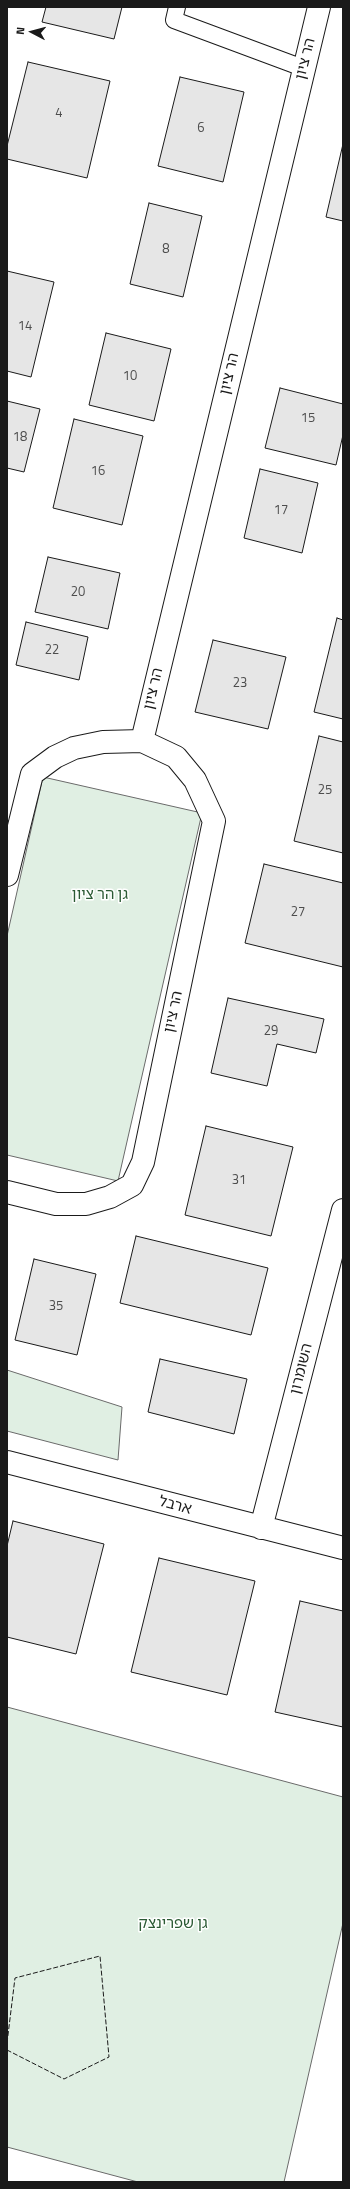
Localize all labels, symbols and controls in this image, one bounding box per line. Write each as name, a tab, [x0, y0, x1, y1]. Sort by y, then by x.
north arrow	[12, 12, 52, 52]
text: N	[12, 26, 28, 35]
street label: הר ציון	[292, 36, 320, 82]
house number: 4	[55, 106, 63, 122]
house number: 6	[197, 121, 205, 137]
house number: 8	[162, 242, 170, 258]
house number: 14	[18, 319, 32, 335]
street label: הר ציון	[216, 351, 244, 397]
house number: 10	[123, 369, 137, 385]
house number: 15	[301, 411, 315, 427]
house number: 18	[13, 430, 27, 446]
house number: 16	[91, 464, 105, 480]
house number: 17	[274, 503, 288, 519]
house number: 20	[71, 585, 85, 601]
house number: 22	[45, 643, 59, 659]
street label: הר ציון	[140, 666, 168, 712]
house number: 23	[233, 676, 247, 692]
house number: 25	[318, 783, 332, 799]
park label: גן הר ציון	[72, 886, 128, 904]
house number: 27	[291, 905, 305, 921]
street label: הר ציון	[161, 989, 187, 1035]
house number: 29	[264, 1024, 278, 1040]
house number: 31	[232, 1173, 246, 1189]
house number: 35	[49, 1299, 63, 1315]
street label: השומרון	[287, 1342, 317, 1396]
street label: ארבל	[157, 1493, 193, 1519]
park label: גן שפרינצק	[138, 1915, 208, 1933]

